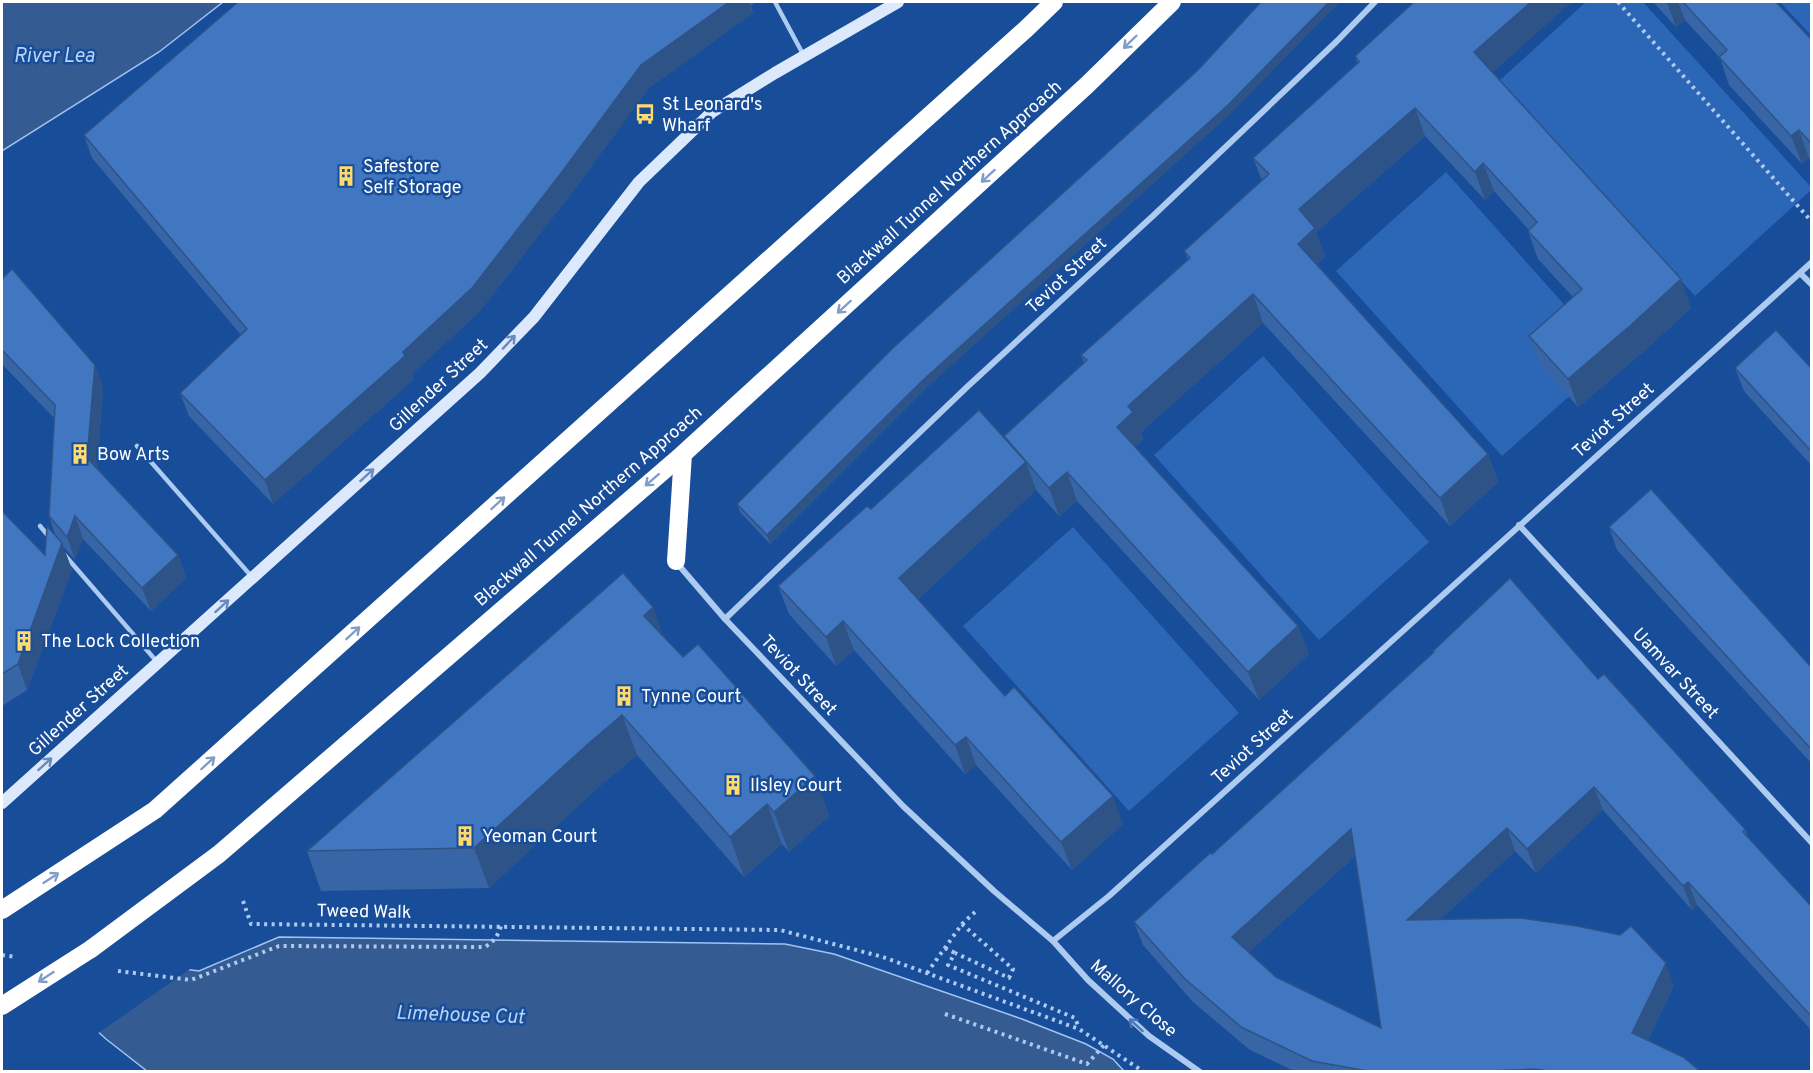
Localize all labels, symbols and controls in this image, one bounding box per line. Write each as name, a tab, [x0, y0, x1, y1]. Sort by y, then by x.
one-way arrow	[1123, 35, 1138, 50]
water label: River Lea	[13, 44, 95, 70]
street label: Blackwall Tunnel Northern Approach	[833, 76, 1067, 290]
place label: St Leonard's Wharf	[662, 94, 763, 138]
bus stop icon: St Leonard's Wharf	[633, 102, 657, 126]
place label: Safestore Self Storage	[363, 156, 461, 200]
building icon: Safestore Self Storage	[334, 164, 358, 188]
one-way arrow	[981, 168, 996, 182]
street label: Teviot Street	[1022, 233, 1112, 319]
one-way arrow	[836, 300, 851, 314]
street label: Gillender Street	[385, 334, 493, 438]
one-way arrow	[502, 335, 516, 350]
street label: Teviot Street	[1568, 378, 1660, 464]
street label: Blackwall Tunnel Northern Approach	[470, 402, 708, 612]
building icon: Bow Arts	[68, 442, 92, 466]
place label: Bow Arts	[97, 444, 170, 467]
one-way arrow	[359, 468, 374, 482]
one-way arrow	[645, 473, 660, 487]
one-way arrow	[490, 496, 505, 510]
one-way arrow	[214, 599, 229, 613]
street label: Uamvar Street	[1627, 624, 1723, 725]
one-way arrow	[345, 626, 360, 640]
building icon: The Lock Collection	[12, 629, 36, 653]
place label: The Lock Collection	[41, 631, 200, 654]
street label: Teviot Street	[755, 631, 841, 721]
street label: Gillender Street	[24, 660, 134, 762]
building icon: Tynne Court	[612, 684, 636, 708]
place label: Tynne Court	[641, 686, 741, 709]
street label: Teviot Street	[1207, 704, 1299, 790]
one-way arrow	[200, 756, 215, 770]
one-way arrow	[37, 757, 52, 771]
building icon: Ilsley Court	[721, 773, 745, 797]
place label: Ilsley Court	[750, 775, 842, 798]
building icon: Yeoman Court	[453, 824, 477, 848]
place label: Yeoman Court	[482, 826, 597, 849]
one-way arrow	[42, 871, 59, 884]
street label: Tweed Walk	[316, 900, 412, 925]
street label: Mallory Close	[1085, 955, 1181, 1043]
one-way arrow	[38, 972, 55, 984]
water label: Limehouse Cut	[395, 1001, 526, 1031]
one-way arrow	[1129, 1018, 1144, 1032]

